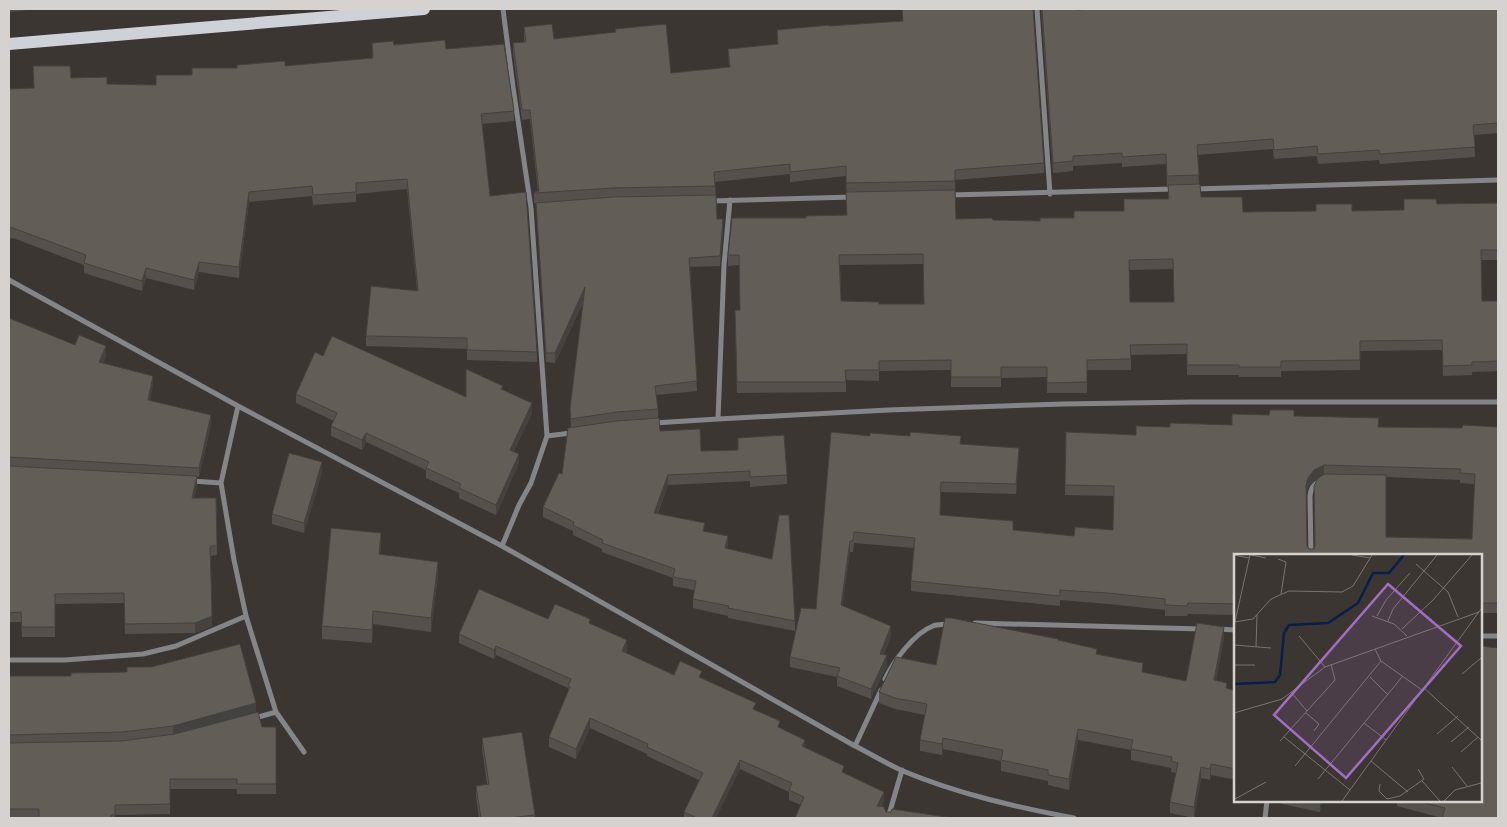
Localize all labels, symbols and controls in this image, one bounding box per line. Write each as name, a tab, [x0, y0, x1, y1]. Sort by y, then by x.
inset map	[1234, 554, 1482, 802]

